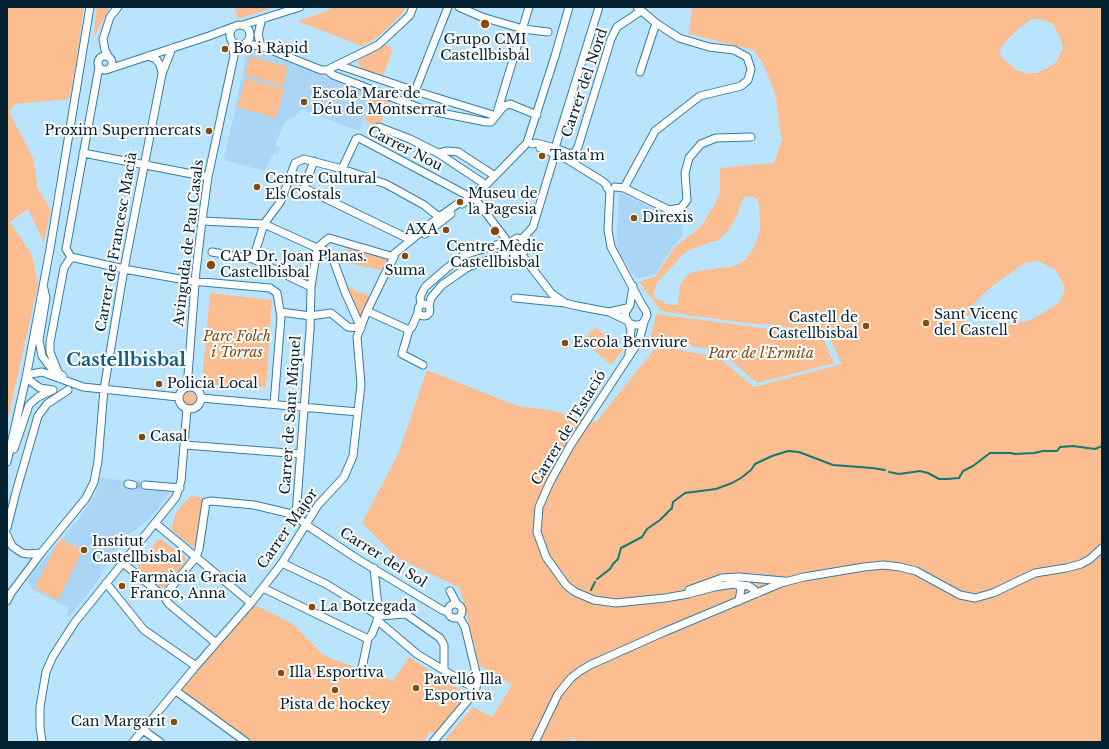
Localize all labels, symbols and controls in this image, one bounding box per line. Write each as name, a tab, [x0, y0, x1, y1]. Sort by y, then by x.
marker: Grupo CMI Castellbisbal	[479, 18, 491, 30]
street label: Carrer del Nord	[558, 26, 612, 140]
place label: Grupo CMI Castellbisbal	[440, 32, 530, 64]
place label: Bo i Ràpid	[233, 41, 308, 57]
marker: Bo i Ràpid	[220, 44, 230, 54]
place label: Escola Mare de Déu de Montserrat	[312, 86, 447, 118]
marker: Escola Mare de Déu de Montserrat	[299, 97, 309, 107]
place label: Proxim Supermercats	[45, 123, 201, 139]
street label: Carrer Nou	[365, 123, 445, 175]
marker: Proxim Supermercats	[204, 126, 214, 136]
place label: Tasta'm	[550, 148, 605, 164]
street label: Carrer de Francesc Macià	[93, 151, 141, 333]
marker: Tasta'm	[537, 151, 547, 161]
street label: Avinguda de Pau Casals	[170, 159, 208, 327]
place label: Centre Cultural Els Costals	[265, 171, 377, 204]
marker: Centre Cultural Els Costals	[252, 182, 262, 192]
place label: Museu de la Pagesia	[468, 186, 538, 218]
marker: Museu de la Pagesia	[455, 197, 465, 207]
place label: Direxis	[642, 210, 693, 226]
marker: Direxis	[629, 213, 639, 223]
place label: AXA	[405, 222, 438, 238]
marker: AXA	[441, 225, 451, 235]
marker: Centre Mèdic Castellbisbal	[489, 225, 501, 237]
place label: Centre Mèdic Castellbisbal	[446, 239, 544, 272]
place label: CAP Dr. Joan Planas. Castellbisbal	[220, 249, 367, 282]
marker: Suma	[400, 251, 410, 261]
marker: CAP Dr. Joan Planas. Castellbisbal	[205, 259, 217, 271]
place label: Suma	[384, 263, 426, 279]
place label: Sant Vicenç del Castell	[934, 307, 1018, 340]
place label: Castell de Castellbisbal	[768, 310, 858, 342]
marker: Sant Vicenç del Castell	[921, 318, 931, 328]
marker: Castell de Castellbisbal	[861, 321, 871, 331]
park label: Parc Folch i Torras	[203, 329, 271, 362]
street label: Carrer de Sant Miquel	[277, 335, 305, 495]
place label: Escola Benviure	[573, 335, 688, 351]
marker: Escola Benviure	[560, 338, 570, 348]
park label: Parc de l'Ermita	[708, 346, 814, 362]
district label: Castellbisbal	[66, 350, 186, 372]
street label: Carrer de l'Estació	[528, 368, 610, 488]
place label: Policia Local	[167, 376, 258, 392]
marker: Policia Local	[154, 379, 164, 389]
place label: Casal	[150, 429, 188, 445]
marker: Casal	[137, 432, 147, 442]
street label: Carrer Major	[254, 486, 322, 572]
street label: Carrer del Sol	[336, 524, 430, 592]
place label: Institut Castellbisbal	[92, 534, 182, 566]
marker: Institut Castellbisbal	[79, 545, 89, 555]
place label: Farmàcia Gracia Franco, Anna	[130, 570, 247, 602]
marker: Farmàcia Gracia Franco, Anna	[117, 581, 127, 591]
place label: La Botzegada	[320, 599, 416, 615]
marker: La Botzegada	[307, 602, 317, 612]
place label: Illa Esportiva	[289, 665, 384, 681]
marker: Illa Esportiva	[276, 668, 286, 678]
place label: Pavelló Illa Esportiva	[424, 672, 502, 704]
marker: Pavelló Illa Esportiva	[411, 683, 421, 693]
marker: Pista de hockey	[330, 685, 340, 695]
place label: Pista de hockey	[280, 697, 390, 713]
place label: Can Margarit	[71, 714, 166, 730]
marker: Can Margarit	[169, 717, 179, 727]

